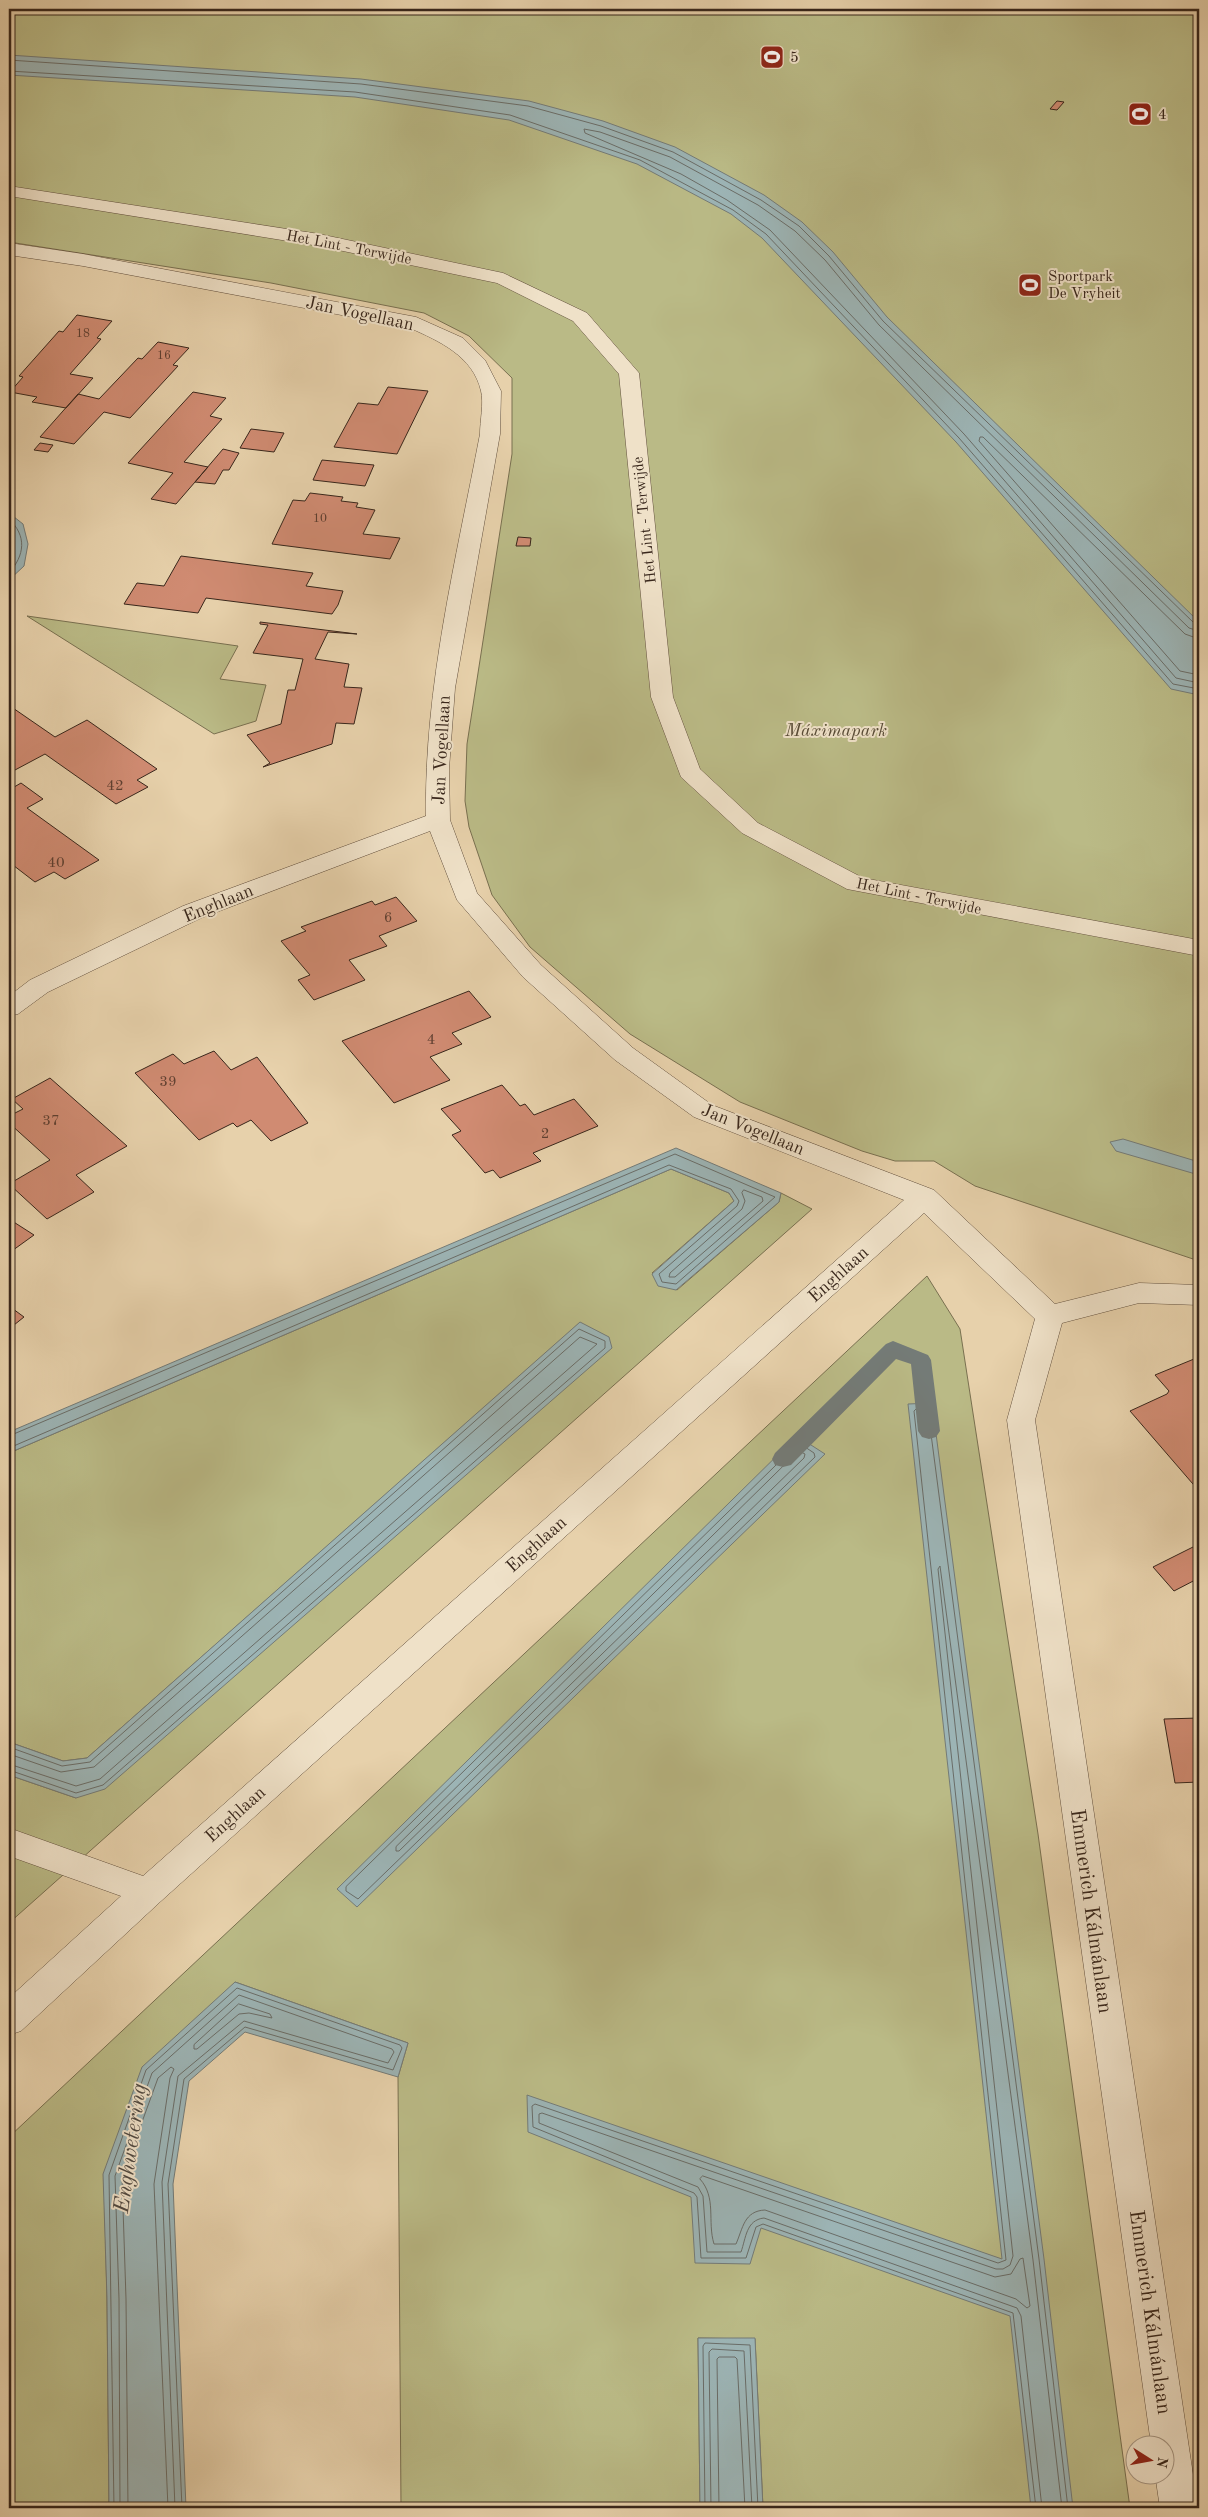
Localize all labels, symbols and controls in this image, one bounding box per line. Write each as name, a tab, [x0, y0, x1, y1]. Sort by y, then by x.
sports icon: 5	[759, 44, 785, 70]
place label: 5	[790, 51, 799, 66]
sports icon: 4	[1127, 101, 1153, 127]
place label: 4	[1158, 108, 1167, 123]
street label: Het Lint - Terwijde	[285, 229, 413, 268]
place label: Sportpark De Vryheit	[1048, 270, 1121, 302]
sports icon: Sportpark De Vryheit	[1017, 272, 1043, 298]
street label: Jan Vogellaan	[304, 294, 416, 334]
house number: 18	[76, 328, 90, 340]
house number: 16	[157, 350, 171, 362]
street label: Het Lint - Terwijde	[631, 456, 660, 584]
house number: 10	[313, 513, 327, 525]
street label: Jan Vogellaan	[430, 695, 454, 805]
park label: Máximapark	[784, 722, 887, 740]
house number: 42	[106, 779, 124, 794]
house number: 40	[47, 856, 65, 871]
street label: Het Lint - Terwijde	[855, 877, 983, 918]
street label: Enghlaan	[181, 882, 256, 926]
house number: 6	[384, 911, 392, 926]
house number: 4	[427, 1033, 435, 1048]
house number: 39	[159, 1075, 177, 1090]
street label: Jan Vogellaan	[698, 1101, 807, 1159]
house number: 37	[42, 1114, 60, 1129]
house number: 2	[541, 1127, 549, 1142]
street label: Enghlaan	[805, 1243, 872, 1306]
street label: Enghlaan	[503, 1513, 570, 1576]
street label: Enghlaan	[202, 1783, 269, 1846]
street label: Emmerich Kálmánlaan	[1066, 1808, 1115, 2015]
water label: Enghwetering	[111, 2082, 151, 2215]
street label: Emmerich Kálmánlaan	[1125, 2209, 1174, 2416]
north arrow	[1126, 2434, 1176, 2484]
text: N	[1154, 2456, 1170, 2469]

